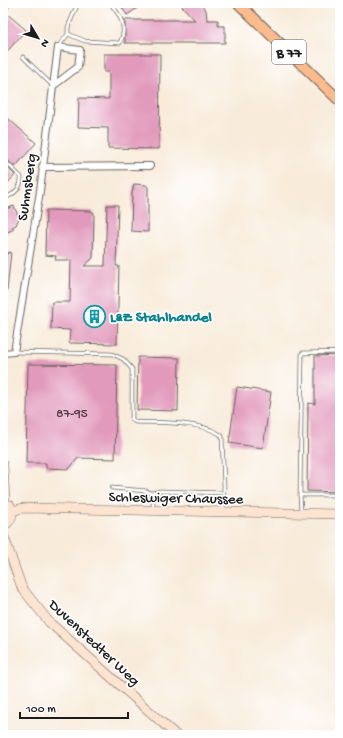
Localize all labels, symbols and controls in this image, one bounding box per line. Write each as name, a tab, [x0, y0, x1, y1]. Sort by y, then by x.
north arrow	[18, 18, 58, 58]
text: N	[37, 36, 51, 49]
road number: B 77	[272, 40, 306, 64]
street label: Suhmsberg	[14, 152, 42, 222]
building icon: L&Z Stahlhandel	[81, 303, 107, 329]
place label: L&Z Stahlhandel	[110, 309, 212, 327]
house number: 87-95	[56, 407, 88, 422]
street label: Schleswiger Chaussee	[108, 489, 244, 509]
street label: Duvenstedter Weg	[44, 596, 143, 690]
scale bar	[20, 694, 128, 720]
text: 100 m	[25, 703, 56, 717]

